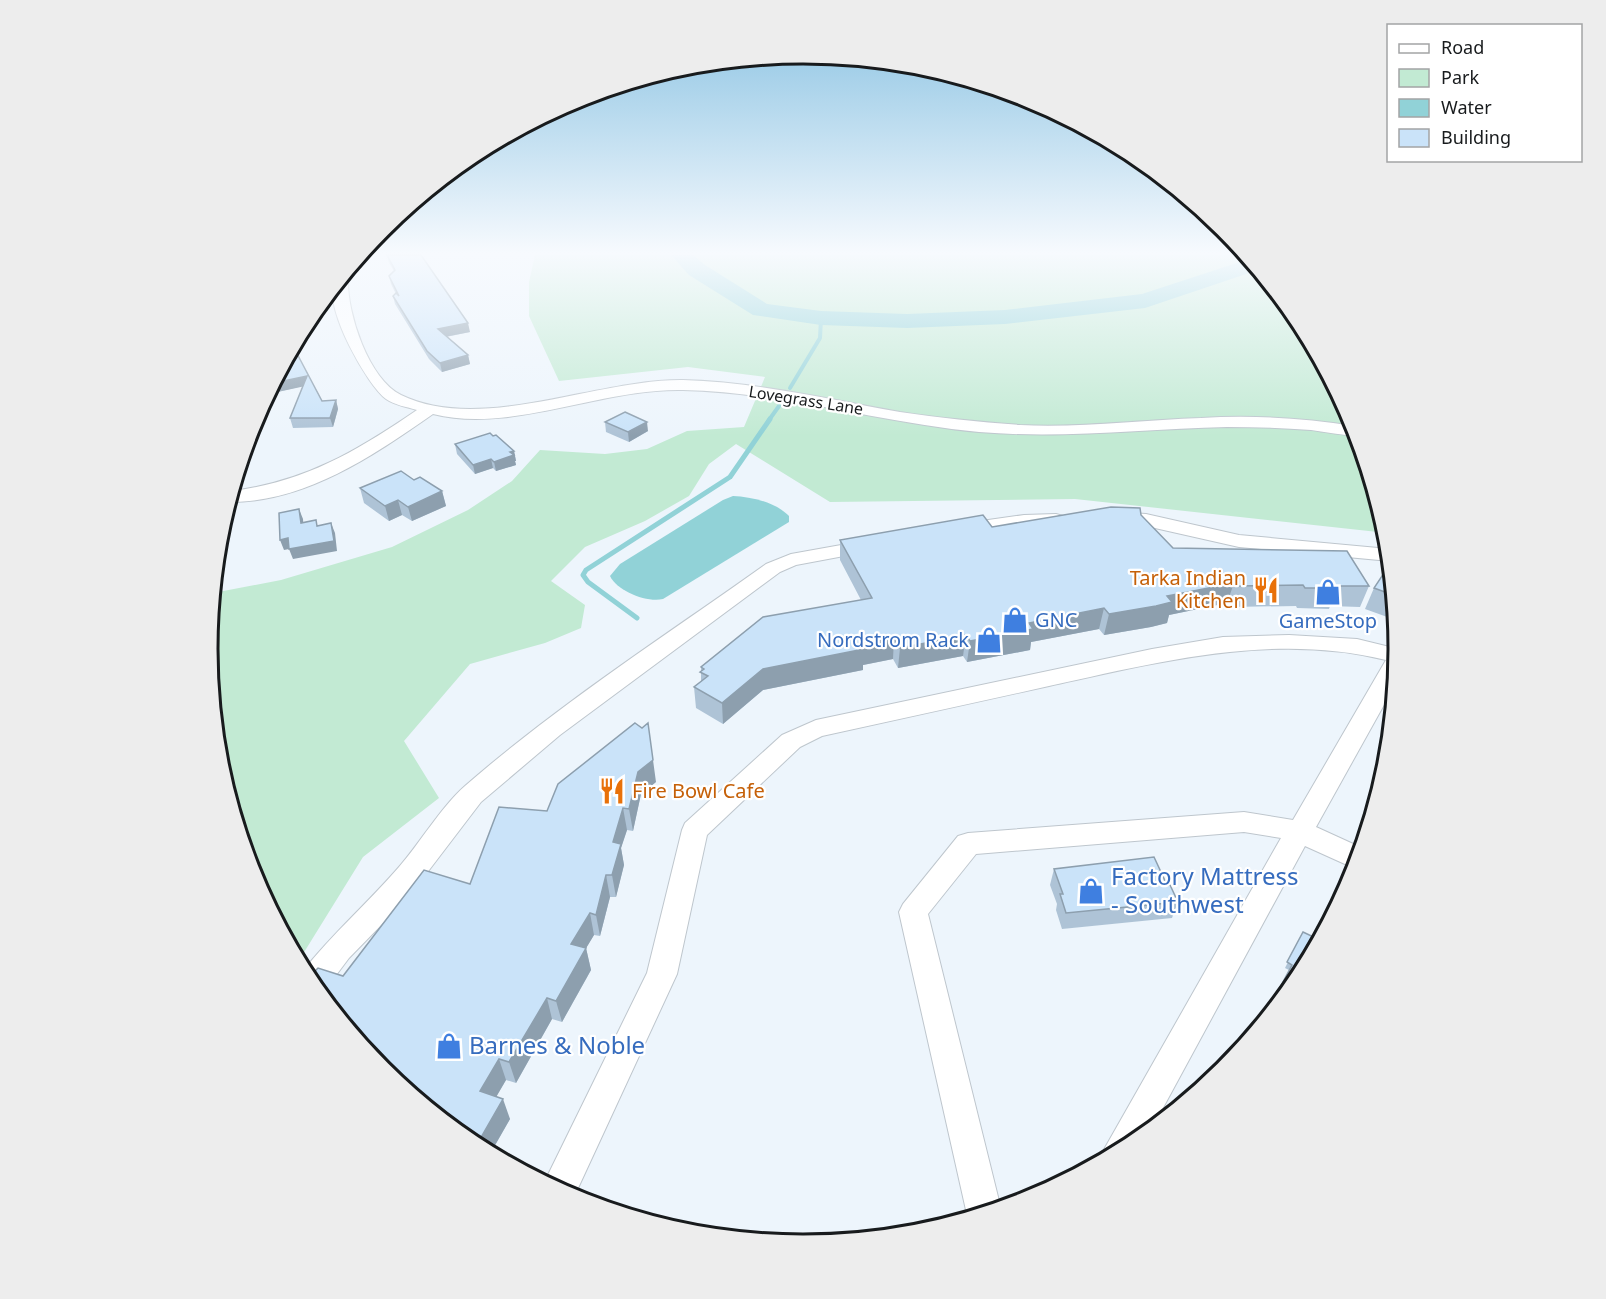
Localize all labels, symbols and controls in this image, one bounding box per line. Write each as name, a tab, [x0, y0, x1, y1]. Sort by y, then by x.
legend	[1387, 24, 1582, 162]
text: Road	[1441, 35, 1484, 59]
text: Park	[1441, 65, 1479, 89]
text: Water	[1441, 95, 1492, 119]
text: Building	[1441, 125, 1511, 149]
street label: Lovegrass Lane	[747, 380, 865, 420]
place label: Tarka Indian Kitchen	[1130, 564, 1246, 614]
restaurant icon: Tarka Indian Kitchen	[1251, 575, 1281, 605]
shop icon: GameStop	[1313, 577, 1343, 607]
shop icon: GNC	[1000, 605, 1030, 635]
place label: GNC	[1035, 606, 1078, 633]
place label: GameStop	[1279, 607, 1377, 634]
shop icon: Nordstrom Rack	[974, 625, 1004, 655]
place label: Nordstrom Rack	[817, 626, 969, 653]
restaurant icon: Fire Bowl Cafe	[597, 776, 627, 806]
place label: Fire Bowl Cafe	[632, 777, 765, 804]
place label: Factory Mattress - Southwest	[1111, 859, 1299, 920]
shop icon: Factory Mattress - Southwest	[1076, 876, 1106, 906]
place label: Barnes & Noble	[469, 1028, 645, 1061]
shop icon: Barnes & Noble	[434, 1031, 464, 1061]

